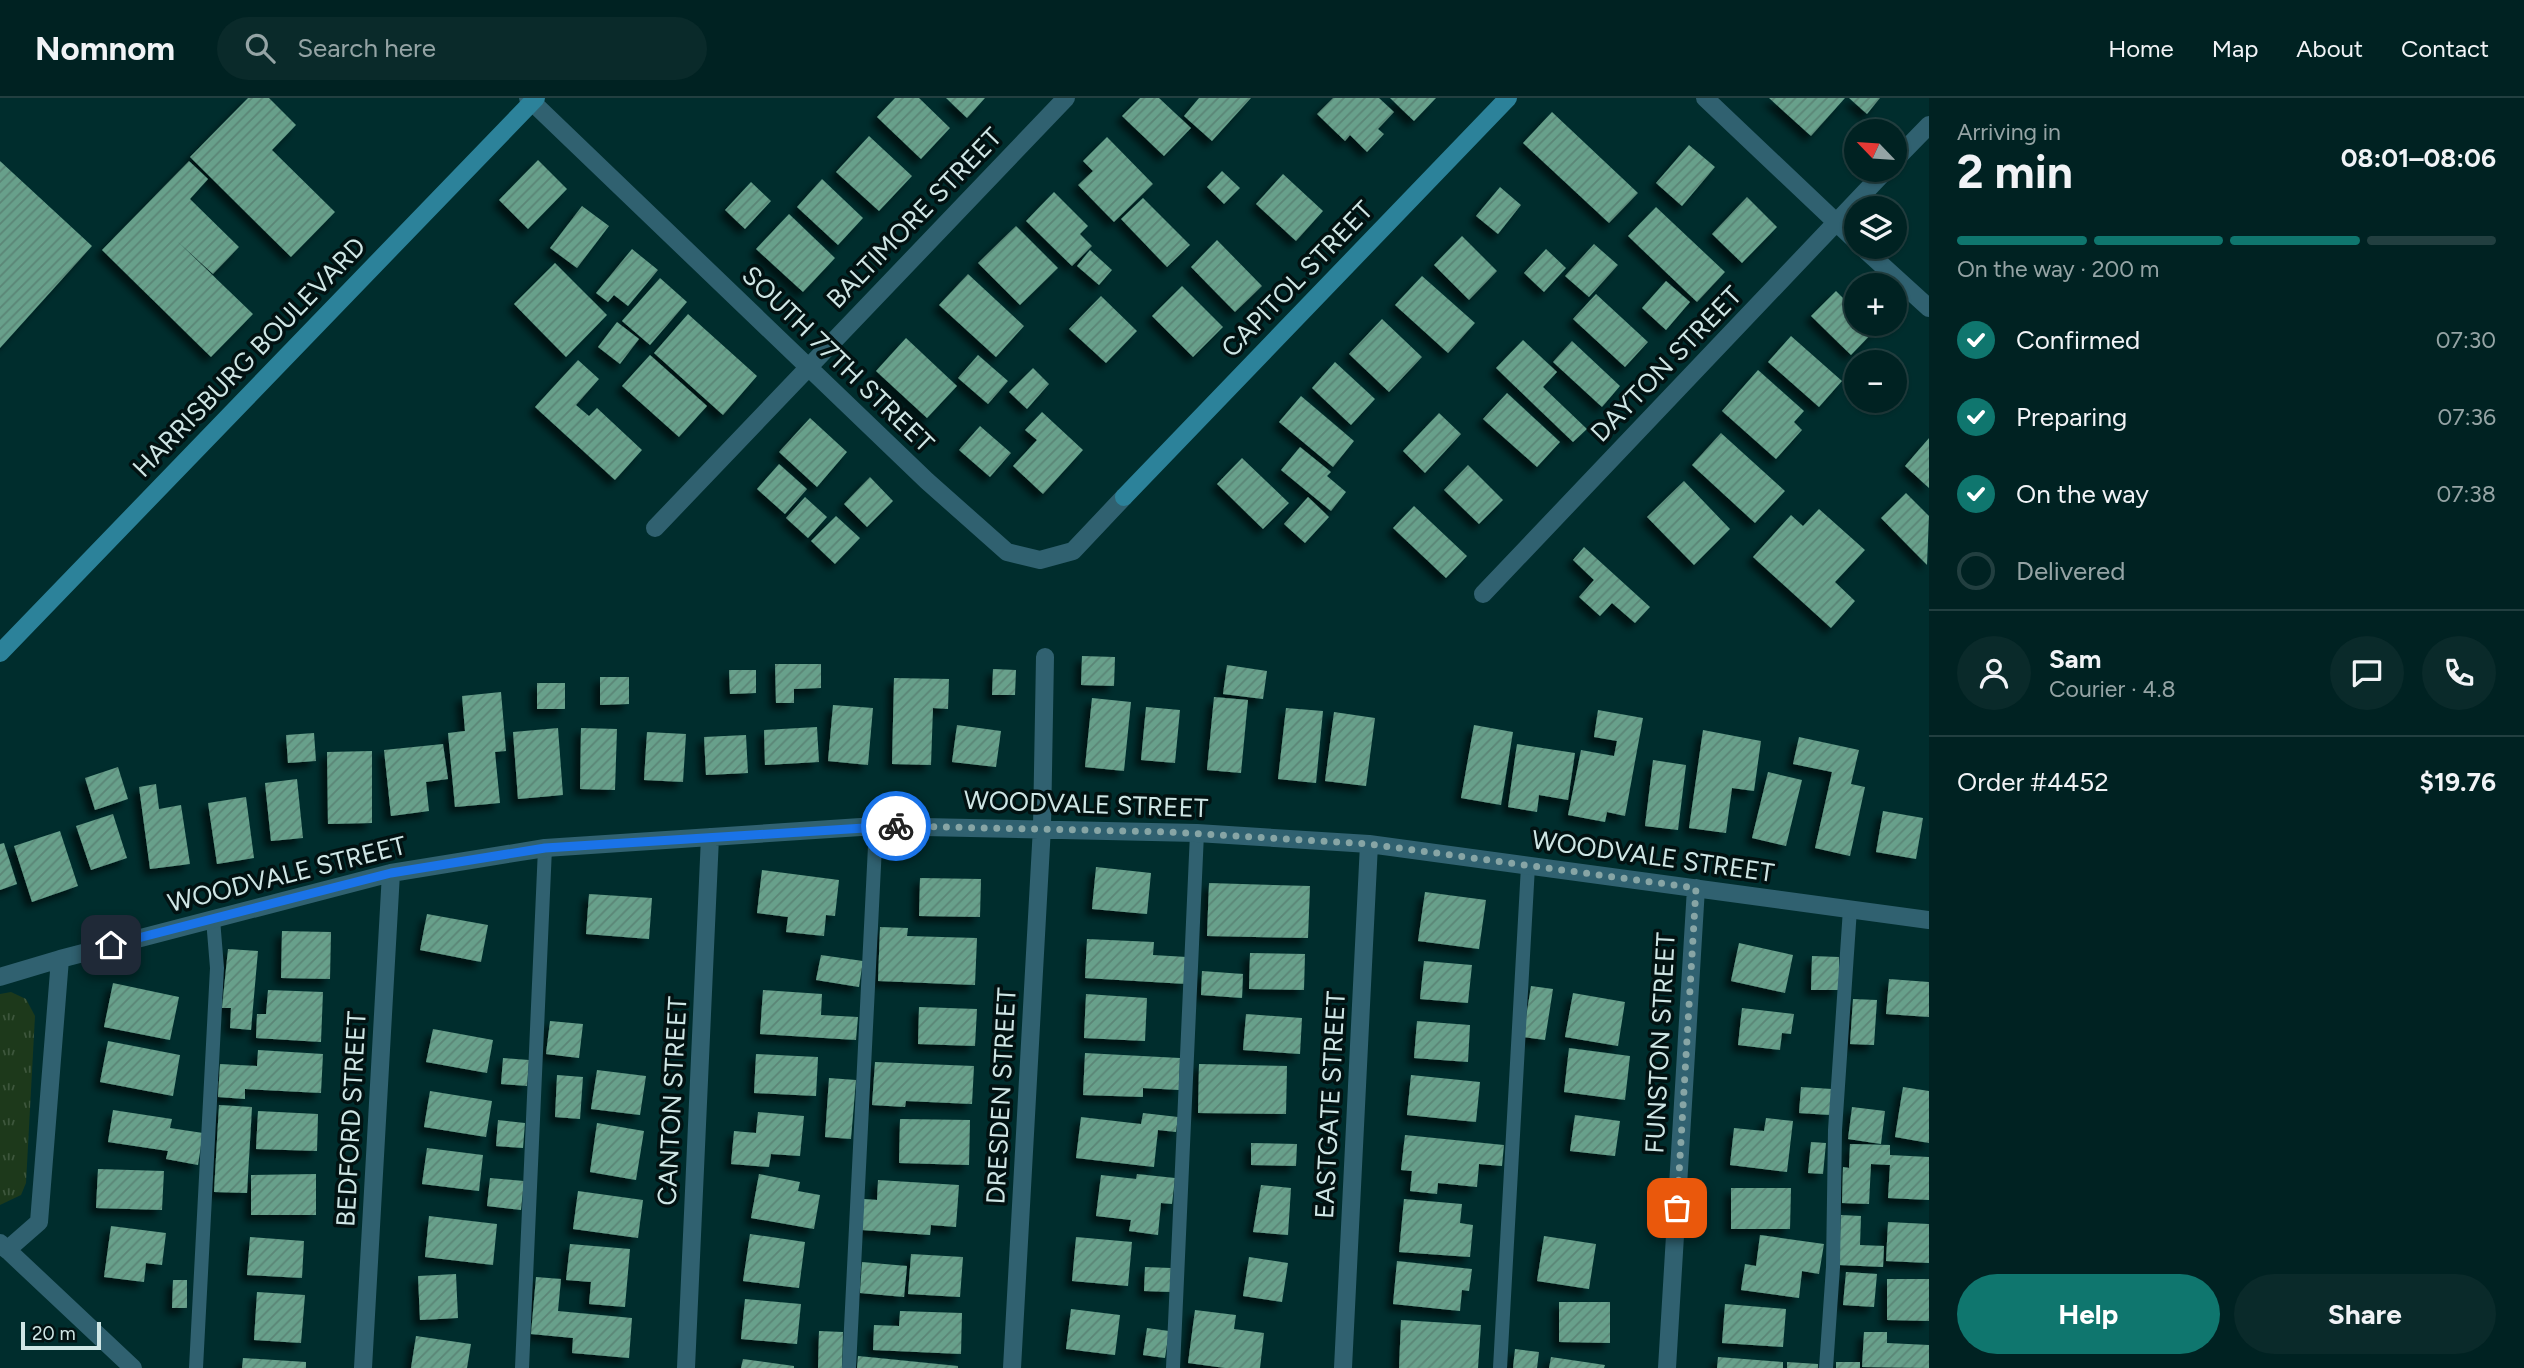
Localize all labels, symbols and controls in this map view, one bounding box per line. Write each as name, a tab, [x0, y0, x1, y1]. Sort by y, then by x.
search box	[217, 17, 707, 80]
text: Nomnom	[35, 29, 175, 68]
icon: search	[241, 29, 279, 67]
text: Search here	[297, 32, 436, 64]
text: Home	[2108, 34, 2174, 63]
text: Map	[2212, 34, 2258, 63]
text: About	[2296, 34, 2363, 63]
text: Contact	[2401, 34, 2489, 63]
text: Arriving in	[1957, 118, 2061, 146]
north arrow	[1844, 119, 1908, 182]
map controls	[1844, 119, 1907, 413]
street label: BALTIMORE STREET	[820, 121, 1009, 315]
text: 08:01–08:06	[2341, 142, 2496, 174]
text: 2 min	[1957, 144, 2073, 200]
street label: CAPITOL STREET	[1214, 194, 1380, 364]
button: layers	[1844, 196, 1907, 259]
street label: HARRISBURG BOULEVARD	[126, 230, 372, 484]
text: On the way · 200 m	[1957, 255, 2159, 283]
street label: SOUTH 77TH STREET	[735, 259, 941, 459]
button: +	[1844, 273, 1907, 336]
street label: DAYTON STREET	[1584, 279, 1749, 448]
icon: check	[1957, 321, 1995, 359]
text: Confirmed	[2016, 324, 2140, 356]
text: 07:30	[2436, 326, 2496, 354]
button: −	[1844, 350, 1907, 413]
icon: check	[1957, 398, 1995, 436]
text: Preparing	[2016, 401, 2127, 433]
text: 07:36	[2438, 403, 2496, 431]
icon: check	[1957, 475, 1995, 513]
text: On the way	[2016, 478, 2149, 510]
text: 07:38	[2436, 480, 2496, 508]
text: Delivered	[2016, 555, 2125, 587]
button: person	[1957, 636, 2031, 710]
button: chat	[2330, 636, 2404, 710]
button: phone	[2422, 636, 2496, 710]
text: Sam	[2049, 643, 2101, 675]
text: Courier · 4.8	[2049, 675, 2176, 703]
text: Order #4452	[1957, 766, 2109, 798]
text: $19.76	[2420, 766, 2496, 798]
street label: WOODVALE STREET	[963, 784, 1209, 824]
courier	[861, 791, 931, 861]
icon: bike	[877, 807, 915, 845]
street label: WOODVALE STREET	[1530, 823, 1777, 889]
street label: WOODVALE STREET	[164, 829, 410, 919]
pin	[81, 915, 141, 975]
icon: home	[92, 926, 130, 964]
street label: FUNSTON STREET	[1638, 931, 1682, 1154]
street label: DRESDEN STREET	[979, 986, 1023, 1205]
street label: EASTGATE STREET	[1308, 990, 1352, 1220]
street label: CANTON STREET	[651, 995, 693, 1206]
street label: BEDFORD STREET	[329, 1010, 373, 1228]
pin	[1647, 1178, 1707, 1238]
icon: bag	[1658, 1189, 1696, 1227]
button: Help	[1957, 1274, 2220, 1354]
button: Share	[2234, 1274, 2496, 1354]
scale bar	[21, 1319, 102, 1351]
text: 20 m	[32, 1322, 76, 1345]

